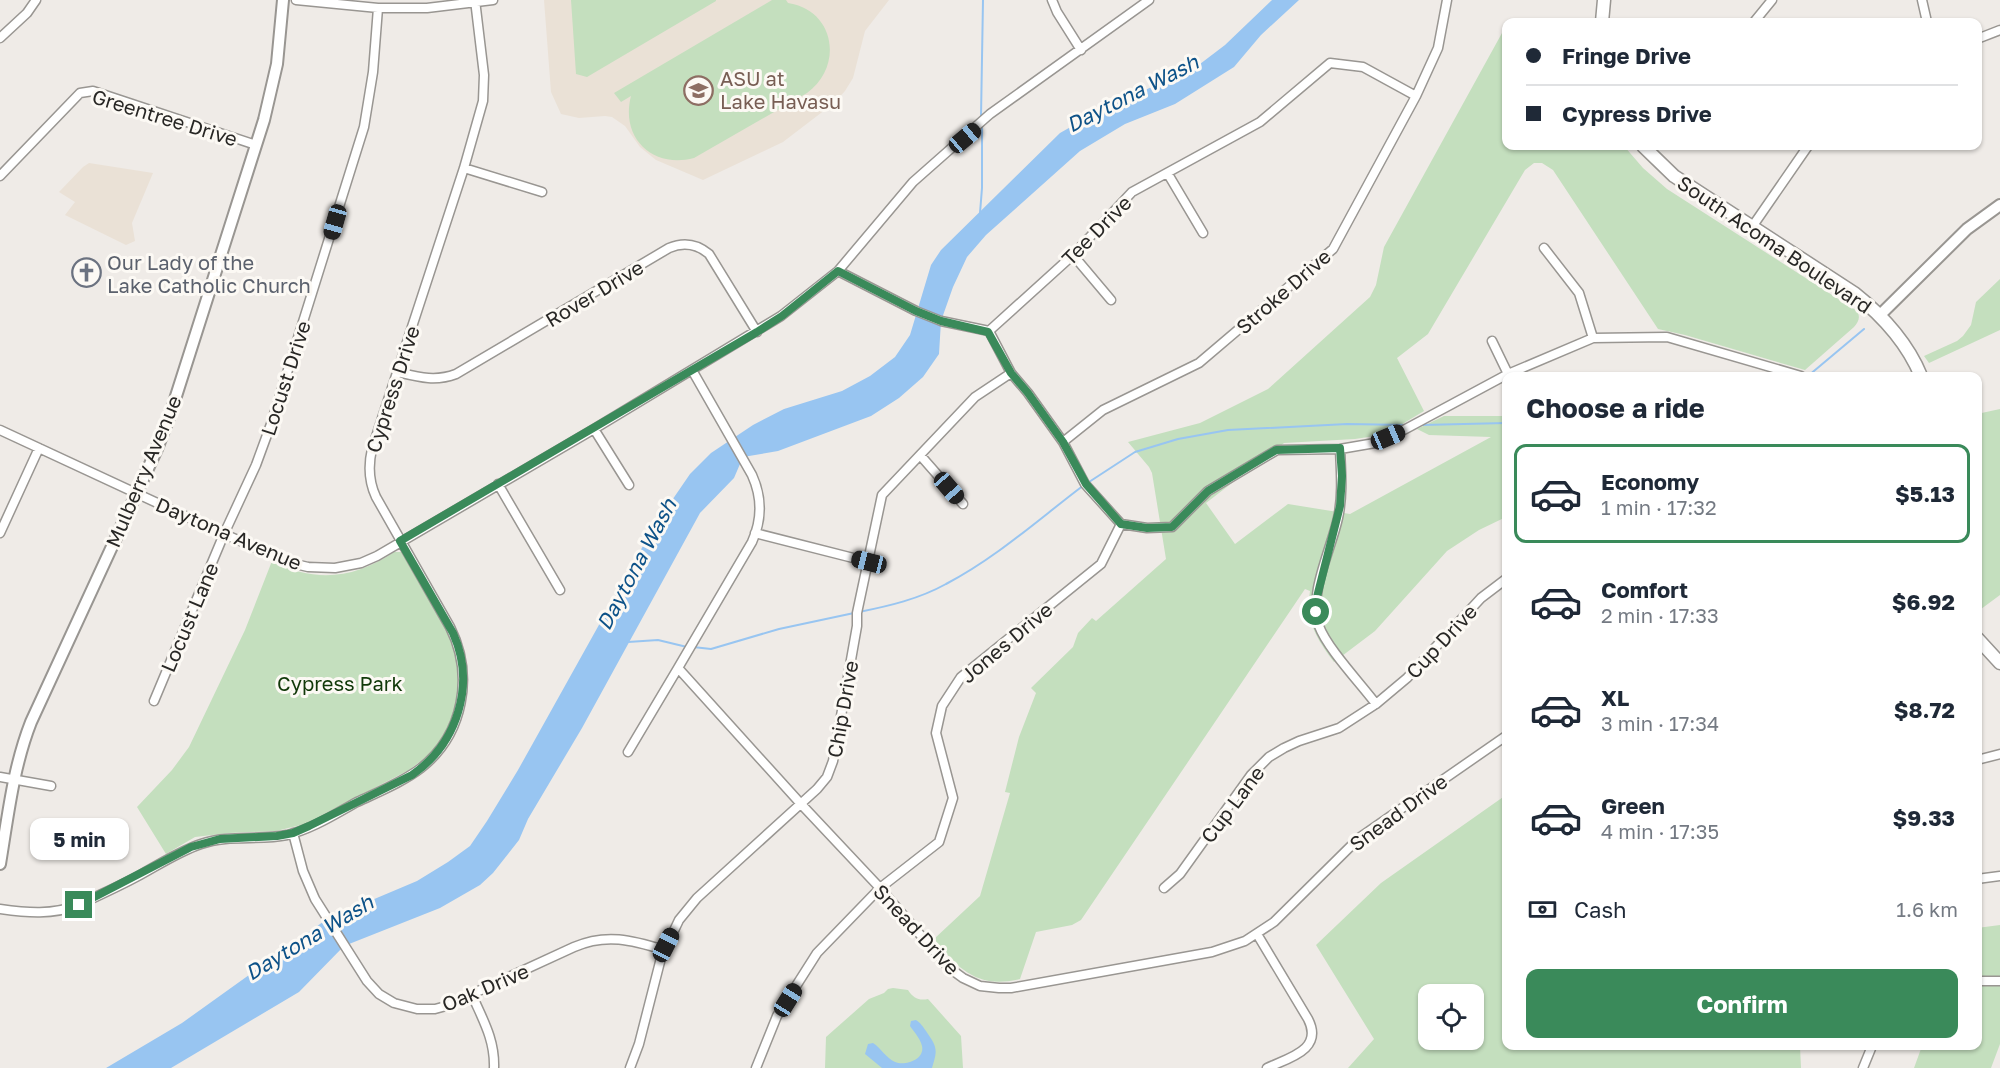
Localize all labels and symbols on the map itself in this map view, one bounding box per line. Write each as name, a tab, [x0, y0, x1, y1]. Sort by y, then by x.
water label: Daytona Wash	[1062, 48, 1203, 137]
place label: ASU at Lake Havasu	[720, 66, 841, 113]
school or university icon: ASU at Lake Havasu	[683, 74, 715, 106]
street label: Greentree Drive	[90, 84, 240, 150]
car	[945, 120, 985, 156]
street label: South Acoma Boulevard	[1673, 170, 1877, 318]
street label: Tee Drive	[1056, 190, 1136, 270]
car	[321, 202, 349, 242]
street label: Stroke Drive	[1231, 244, 1335, 338]
place label: Our Lady of the Lake Catholic Church	[107, 250, 311, 297]
street label: Rover Drive	[541, 254, 647, 332]
church icon: Our Lady of the Lake Catholic Church	[70, 257, 102, 289]
street label: Locust Drive	[255, 318, 315, 438]
street label: Cypress Drive	[360, 322, 424, 456]
street label: Mulberry Avenue	[100, 391, 186, 551]
car	[1368, 422, 1408, 452]
car	[930, 469, 968, 507]
street label: Daytona Avenue	[153, 491, 305, 575]
water label: Daytona Wash	[591, 493, 682, 634]
car	[849, 549, 889, 575]
street label: Locust Lane	[155, 559, 223, 675]
street label: Jones Drive	[955, 597, 1057, 687]
route start	[1302, 598, 1329, 625]
street label: Cup Drive	[1401, 599, 1481, 683]
street label: Chip Drive	[822, 659, 862, 759]
park label: Cypress Park	[277, 671, 403, 695]
street label: Cup Lane	[1195, 761, 1269, 847]
street label: Snead Drive	[1344, 769, 1452, 855]
callout: 5 min	[29, 818, 128, 860]
street label: Snead Drive	[869, 879, 965, 979]
water label: Daytona Wash	[240, 888, 379, 985]
route end	[65, 891, 92, 918]
car	[650, 925, 682, 965]
street label: Oak Drive	[438, 958, 532, 1016]
car	[771, 980, 805, 1020]

